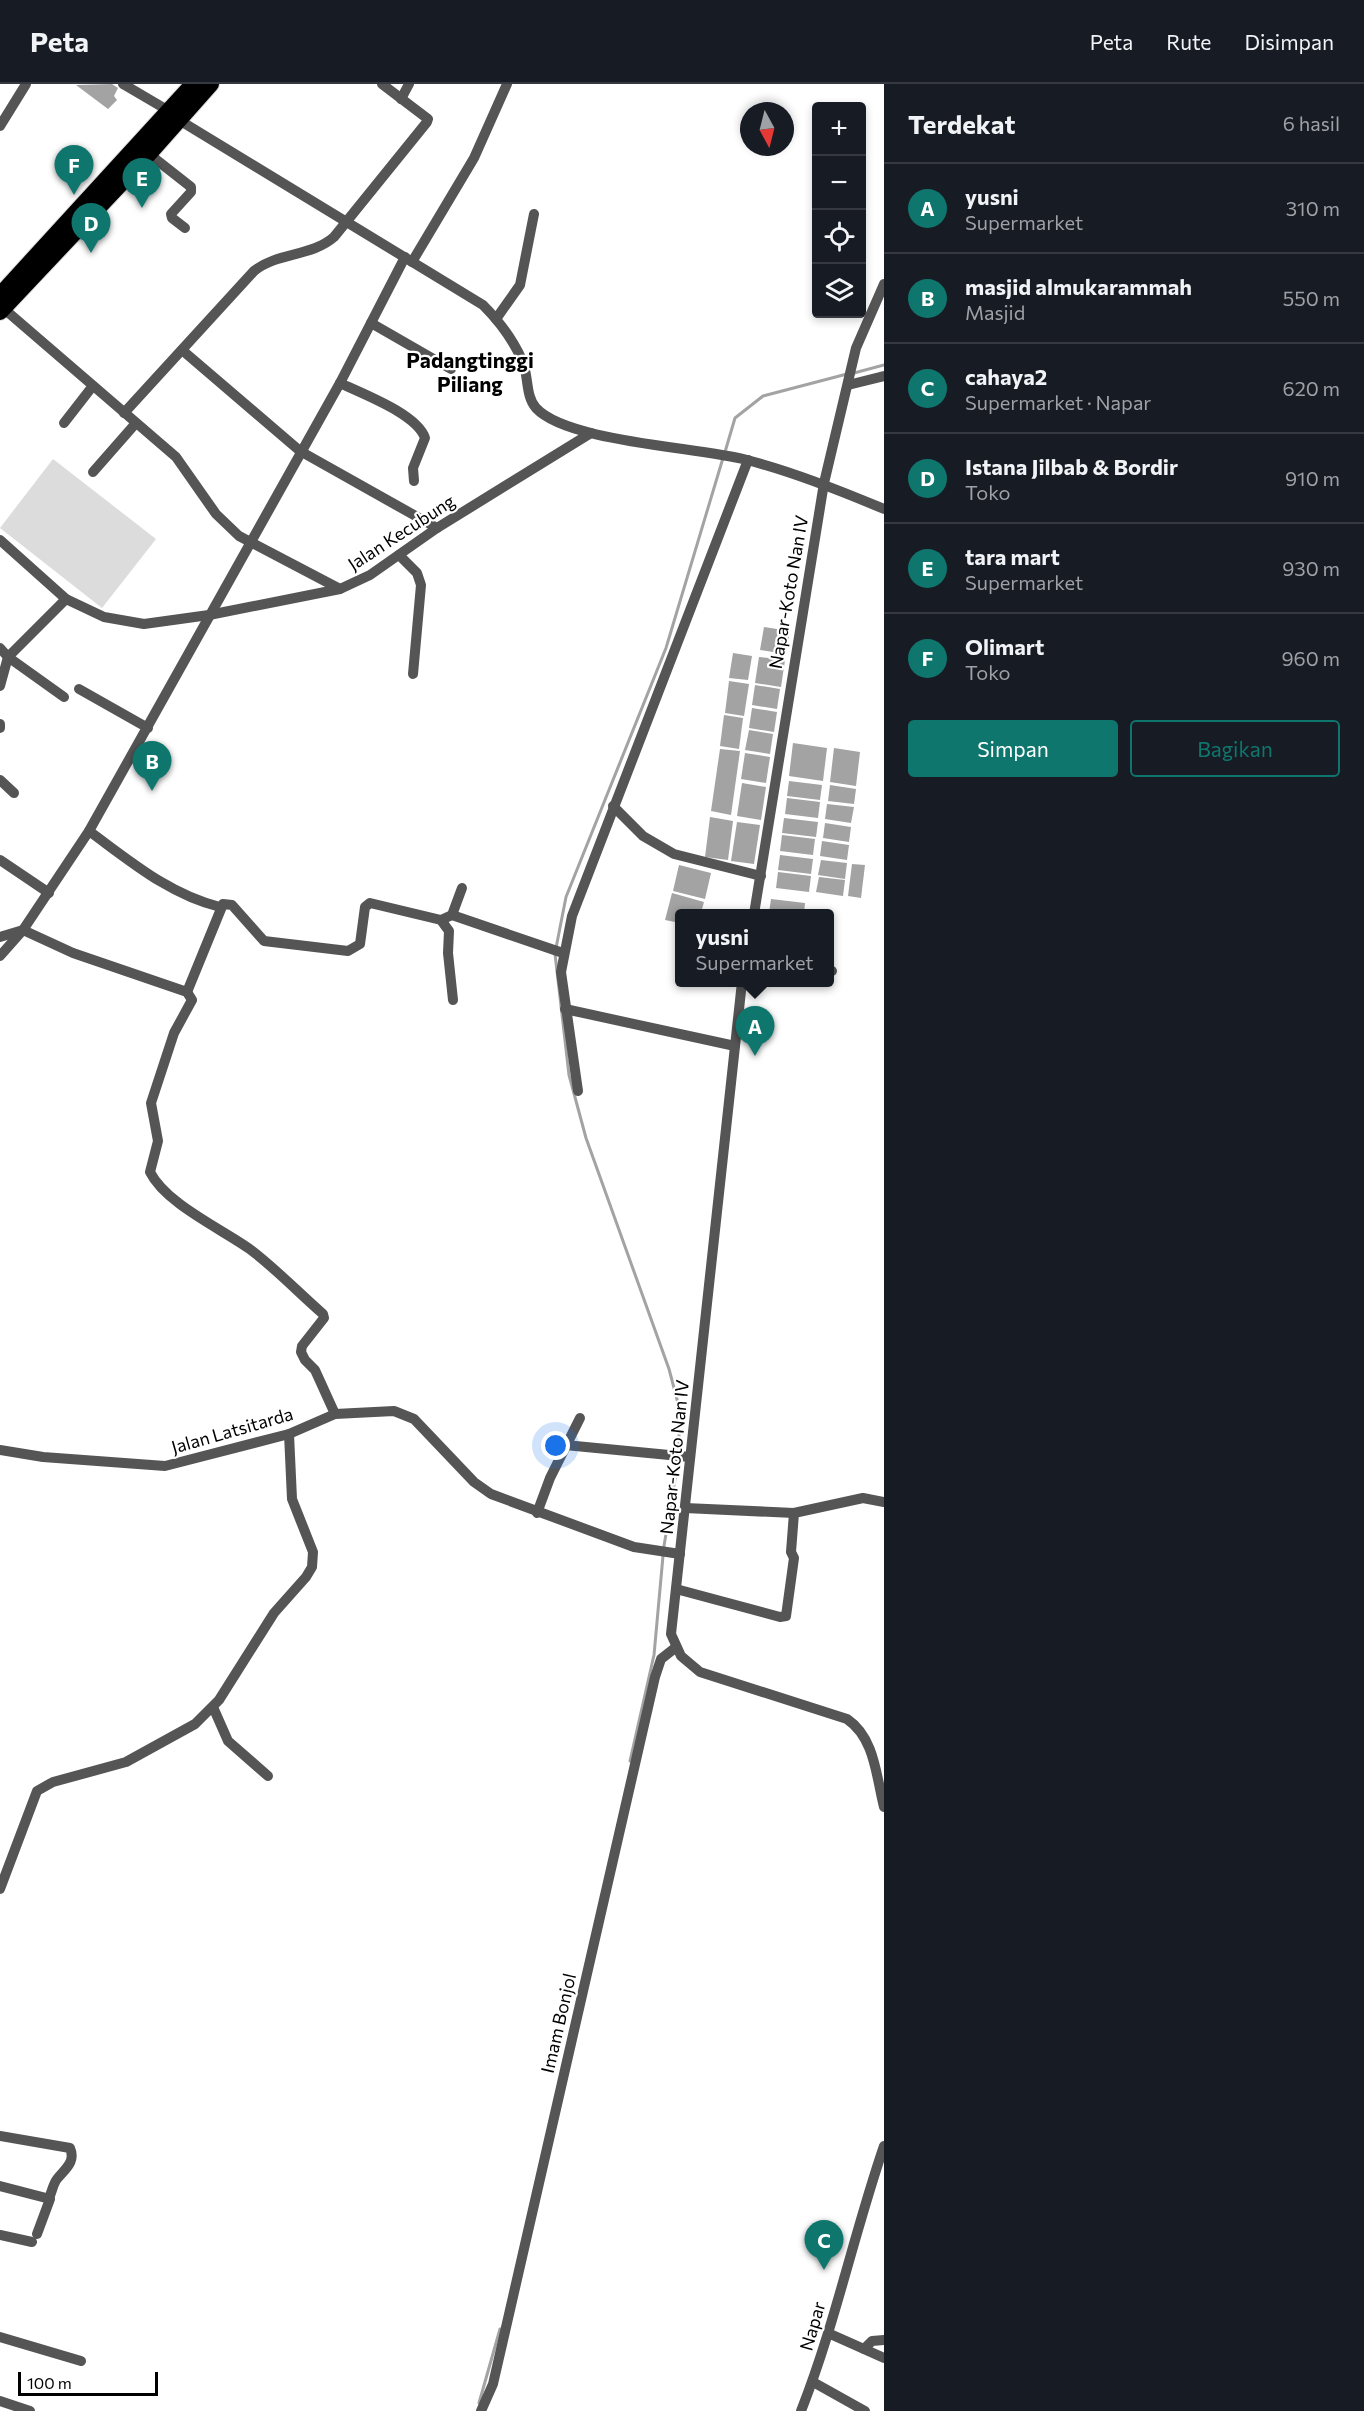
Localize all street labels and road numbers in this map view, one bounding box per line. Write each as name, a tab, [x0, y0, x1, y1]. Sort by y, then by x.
street label: Jalan Kecubung	[343, 489, 459, 575]
street label: Napar-Koto Nan IV	[764, 514, 812, 670]
street label: Napar-Koto Nan IV	[655, 1379, 693, 1535]
street label: Jalan Latsitarda	[168, 1402, 296, 1458]
street label: Imam Bonjol	[536, 1971, 580, 2075]
street label: Napar	[795, 2299, 829, 2353]

